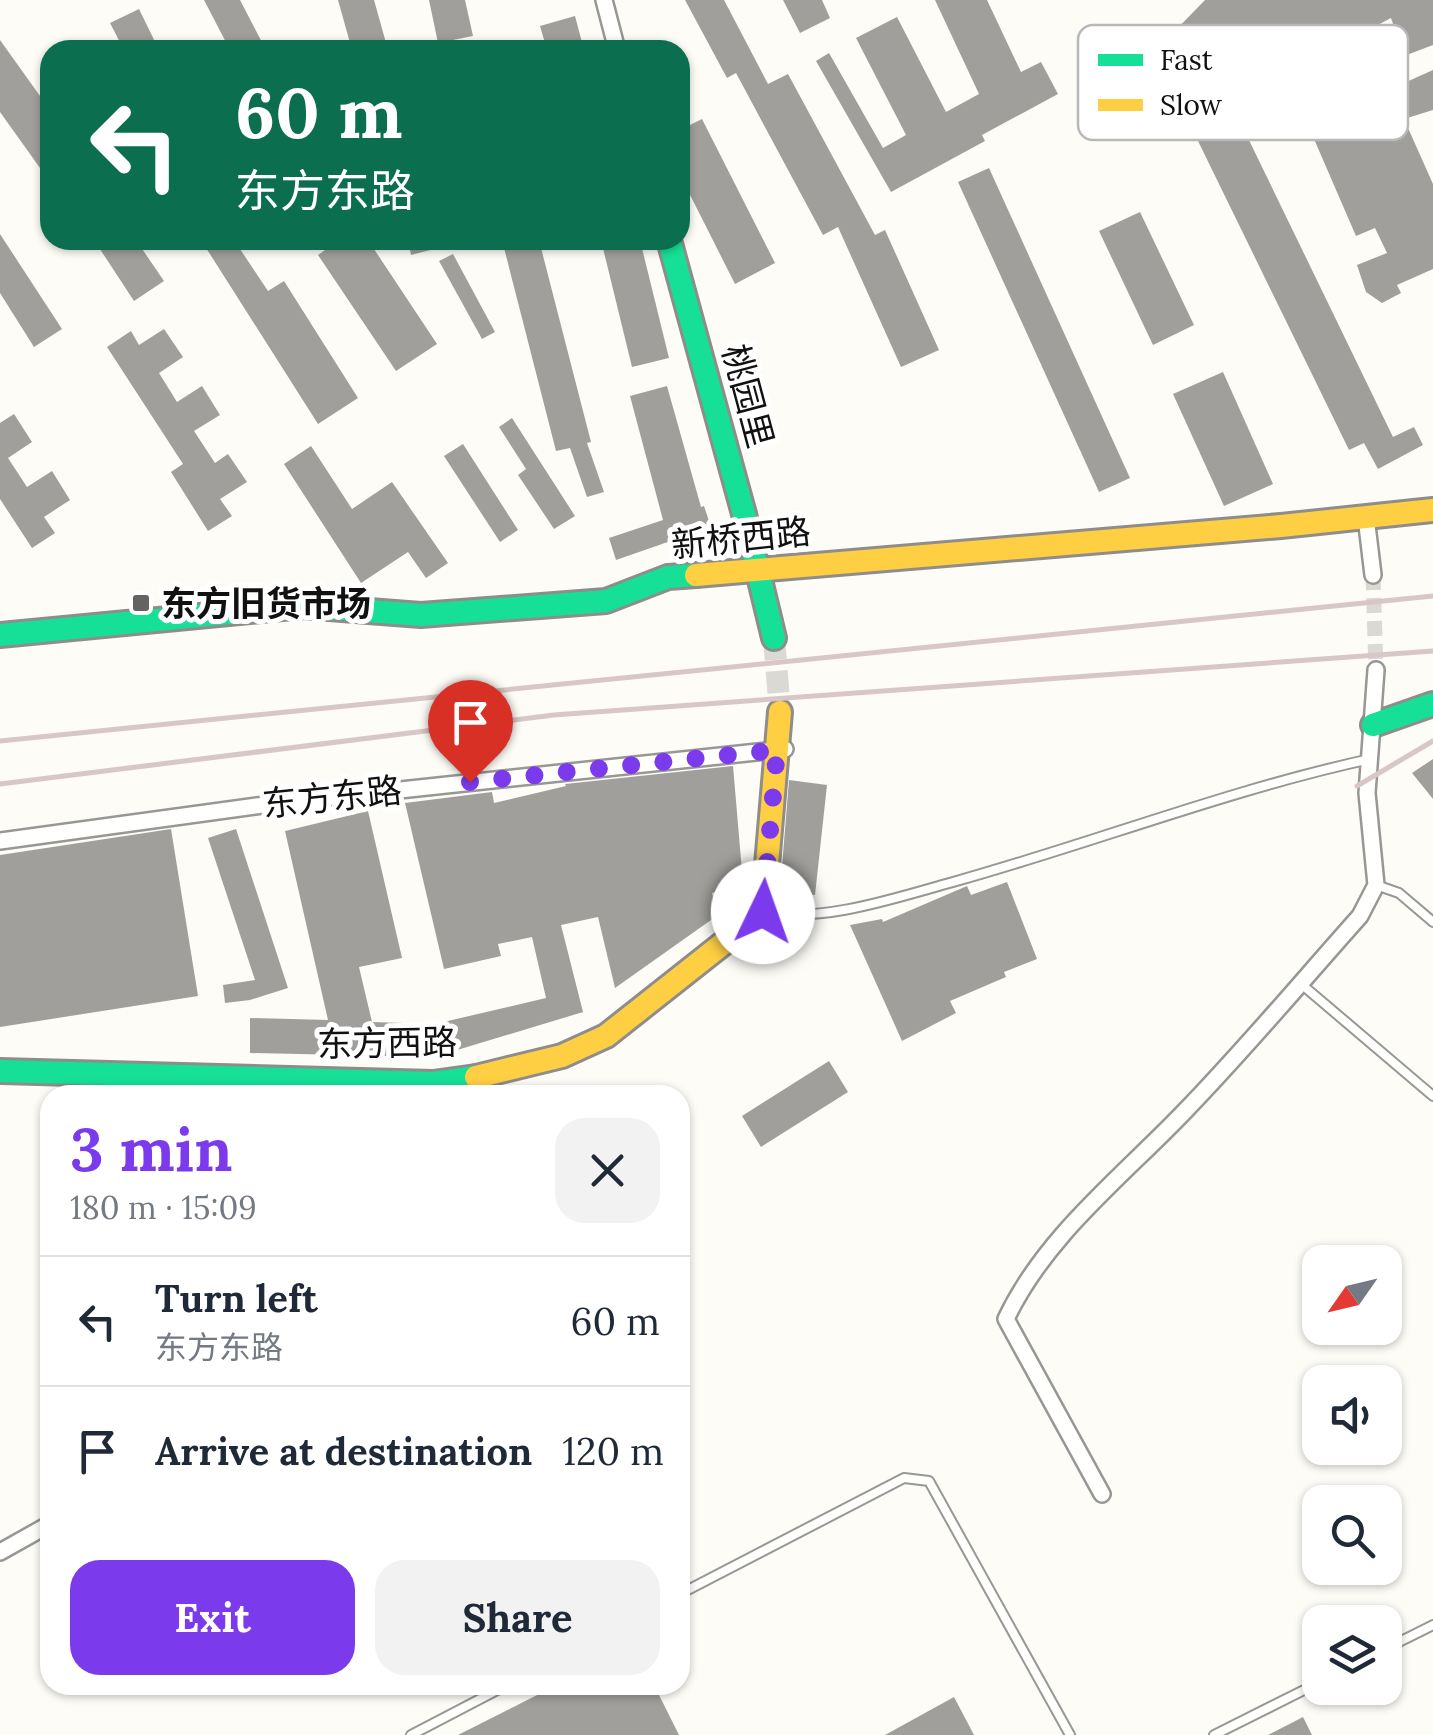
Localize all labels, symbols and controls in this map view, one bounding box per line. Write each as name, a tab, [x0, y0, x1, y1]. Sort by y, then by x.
legend	[1078, 25, 1408, 140]
text: Fast	[1160, 42, 1213, 78]
text: 60 m	[235, 68, 403, 157]
icon: left	[70, 80, 200, 210]
text: Slow	[1160, 87, 1223, 123]
text: 东方东路	[235, 162, 415, 219]
street label: 桃园里	[713, 339, 783, 453]
street label: 新桥西路	[669, 508, 813, 568]
place label: 东方旧货市场	[161, 581, 371, 626]
marker: 东方旧货市场	[130, 592, 152, 614]
pin	[428, 680, 513, 783]
icon: arrive	[443, 695, 498, 750]
street label: 东方东路	[260, 767, 404, 827]
position arrow	[711, 860, 815, 964]
street label: 东方西路	[317, 1019, 457, 1067]
text: 3 min	[70, 1111, 232, 1187]
button: close	[555, 1118, 660, 1223]
text: 180 m · 15:09	[70, 1187, 257, 1228]
north arrow	[1302, 1245, 1402, 1345]
map controls	[1302, 1245, 1402, 1705]
text: Turn left	[155, 1274, 318, 1322]
icon: left	[70, 1294, 125, 1349]
text: 60 m	[570, 1297, 660, 1345]
text: 东方东路	[155, 1327, 283, 1368]
button: sound	[1302, 1365, 1402, 1465]
icon: arrive	[70, 1424, 125, 1479]
text: Arrive at destination	[155, 1427, 532, 1475]
text: 120 m	[562, 1427, 664, 1475]
button: search	[1302, 1485, 1402, 1585]
button: Exit	[70, 1560, 355, 1675]
button: Share	[375, 1560, 660, 1675]
button: layers	[1302, 1605, 1402, 1705]

